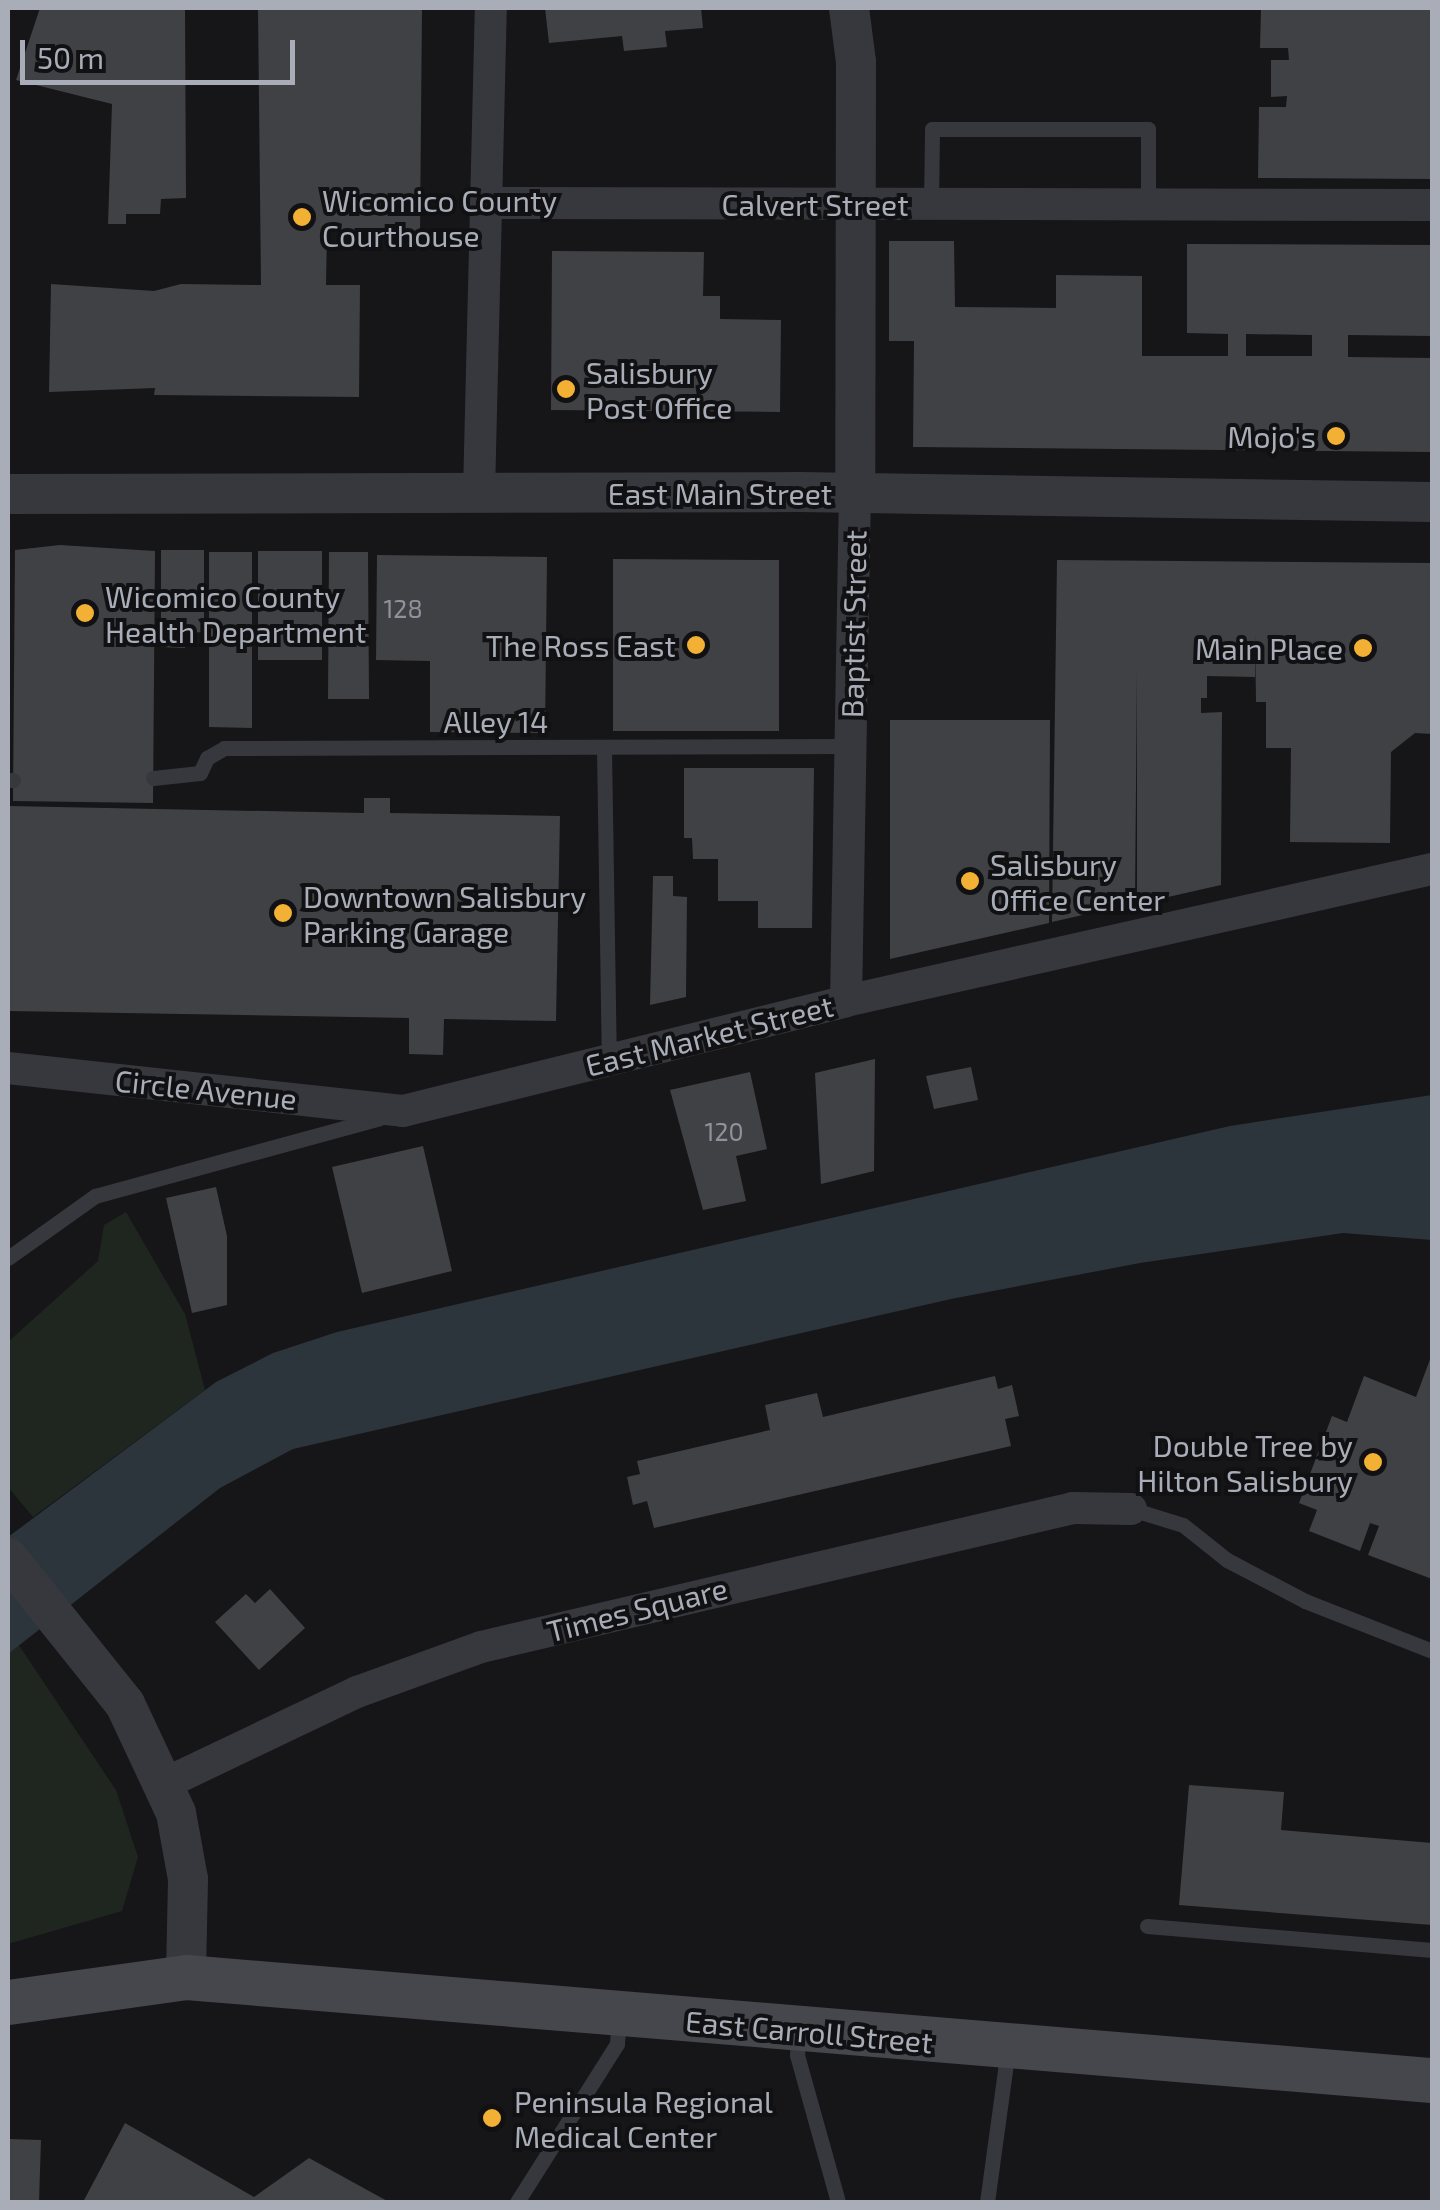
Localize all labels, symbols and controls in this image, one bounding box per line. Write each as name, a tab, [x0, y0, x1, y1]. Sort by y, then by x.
scale bar	[25, 20, 300, 82]
text: 50 m	[37, 39, 104, 75]
place label: Wicomico County Courthouse	[322, 182, 557, 252]
street label: Calvert Street	[721, 186, 909, 222]
marker: Wicomico County Courthouse	[291, 206, 313, 228]
place label: Salisbury Post Office	[586, 354, 732, 424]
marker: Salisbury Post Office	[555, 378, 577, 400]
place label: Mojo's	[1227, 418, 1316, 454]
marker: Mojo's	[1325, 425, 1347, 447]
street label: East Main Street	[608, 475, 832, 511]
street label: Baptist Street	[833, 530, 873, 718]
place label: Wicomico County Health Department	[105, 578, 366, 648]
house number: 128	[383, 593, 423, 623]
marker: Wicomico County Health Department	[74, 602, 96, 624]
place label: The Ross East	[486, 627, 676, 663]
place label: Main Place	[1195, 630, 1343, 666]
marker: The Ross East	[685, 634, 707, 656]
marker: Main Place	[1352, 637, 1374, 659]
street label: Alley 14	[443, 703, 549, 739]
place label: Salisbury Office Center	[990, 846, 1165, 916]
marker: Salisbury Office Center	[959, 870, 981, 892]
place label: Downtown Salisbury Parking Garage	[303, 878, 586, 948]
marker: Downtown Salisbury Parking Garage	[272, 902, 294, 924]
street label: East Market Street	[581, 987, 837, 1083]
street label: Circle Avenue	[113, 1062, 299, 1116]
house number: 120	[704, 1116, 744, 1146]
place label: Double Tree by Hilton Salisbury	[1137, 1427, 1353, 1498]
marker: Double Tree by Hilton Salisbury	[1362, 1451, 1384, 1473]
street label: Times Square	[543, 1569, 731, 1649]
street label: East Carroll Street	[684, 2002, 934, 2060]
place label: Peninsula Regional Medical Center	[514, 2083, 773, 2154]
marker: Peninsula Regional Medical Center	[479, 2105, 505, 2131]

